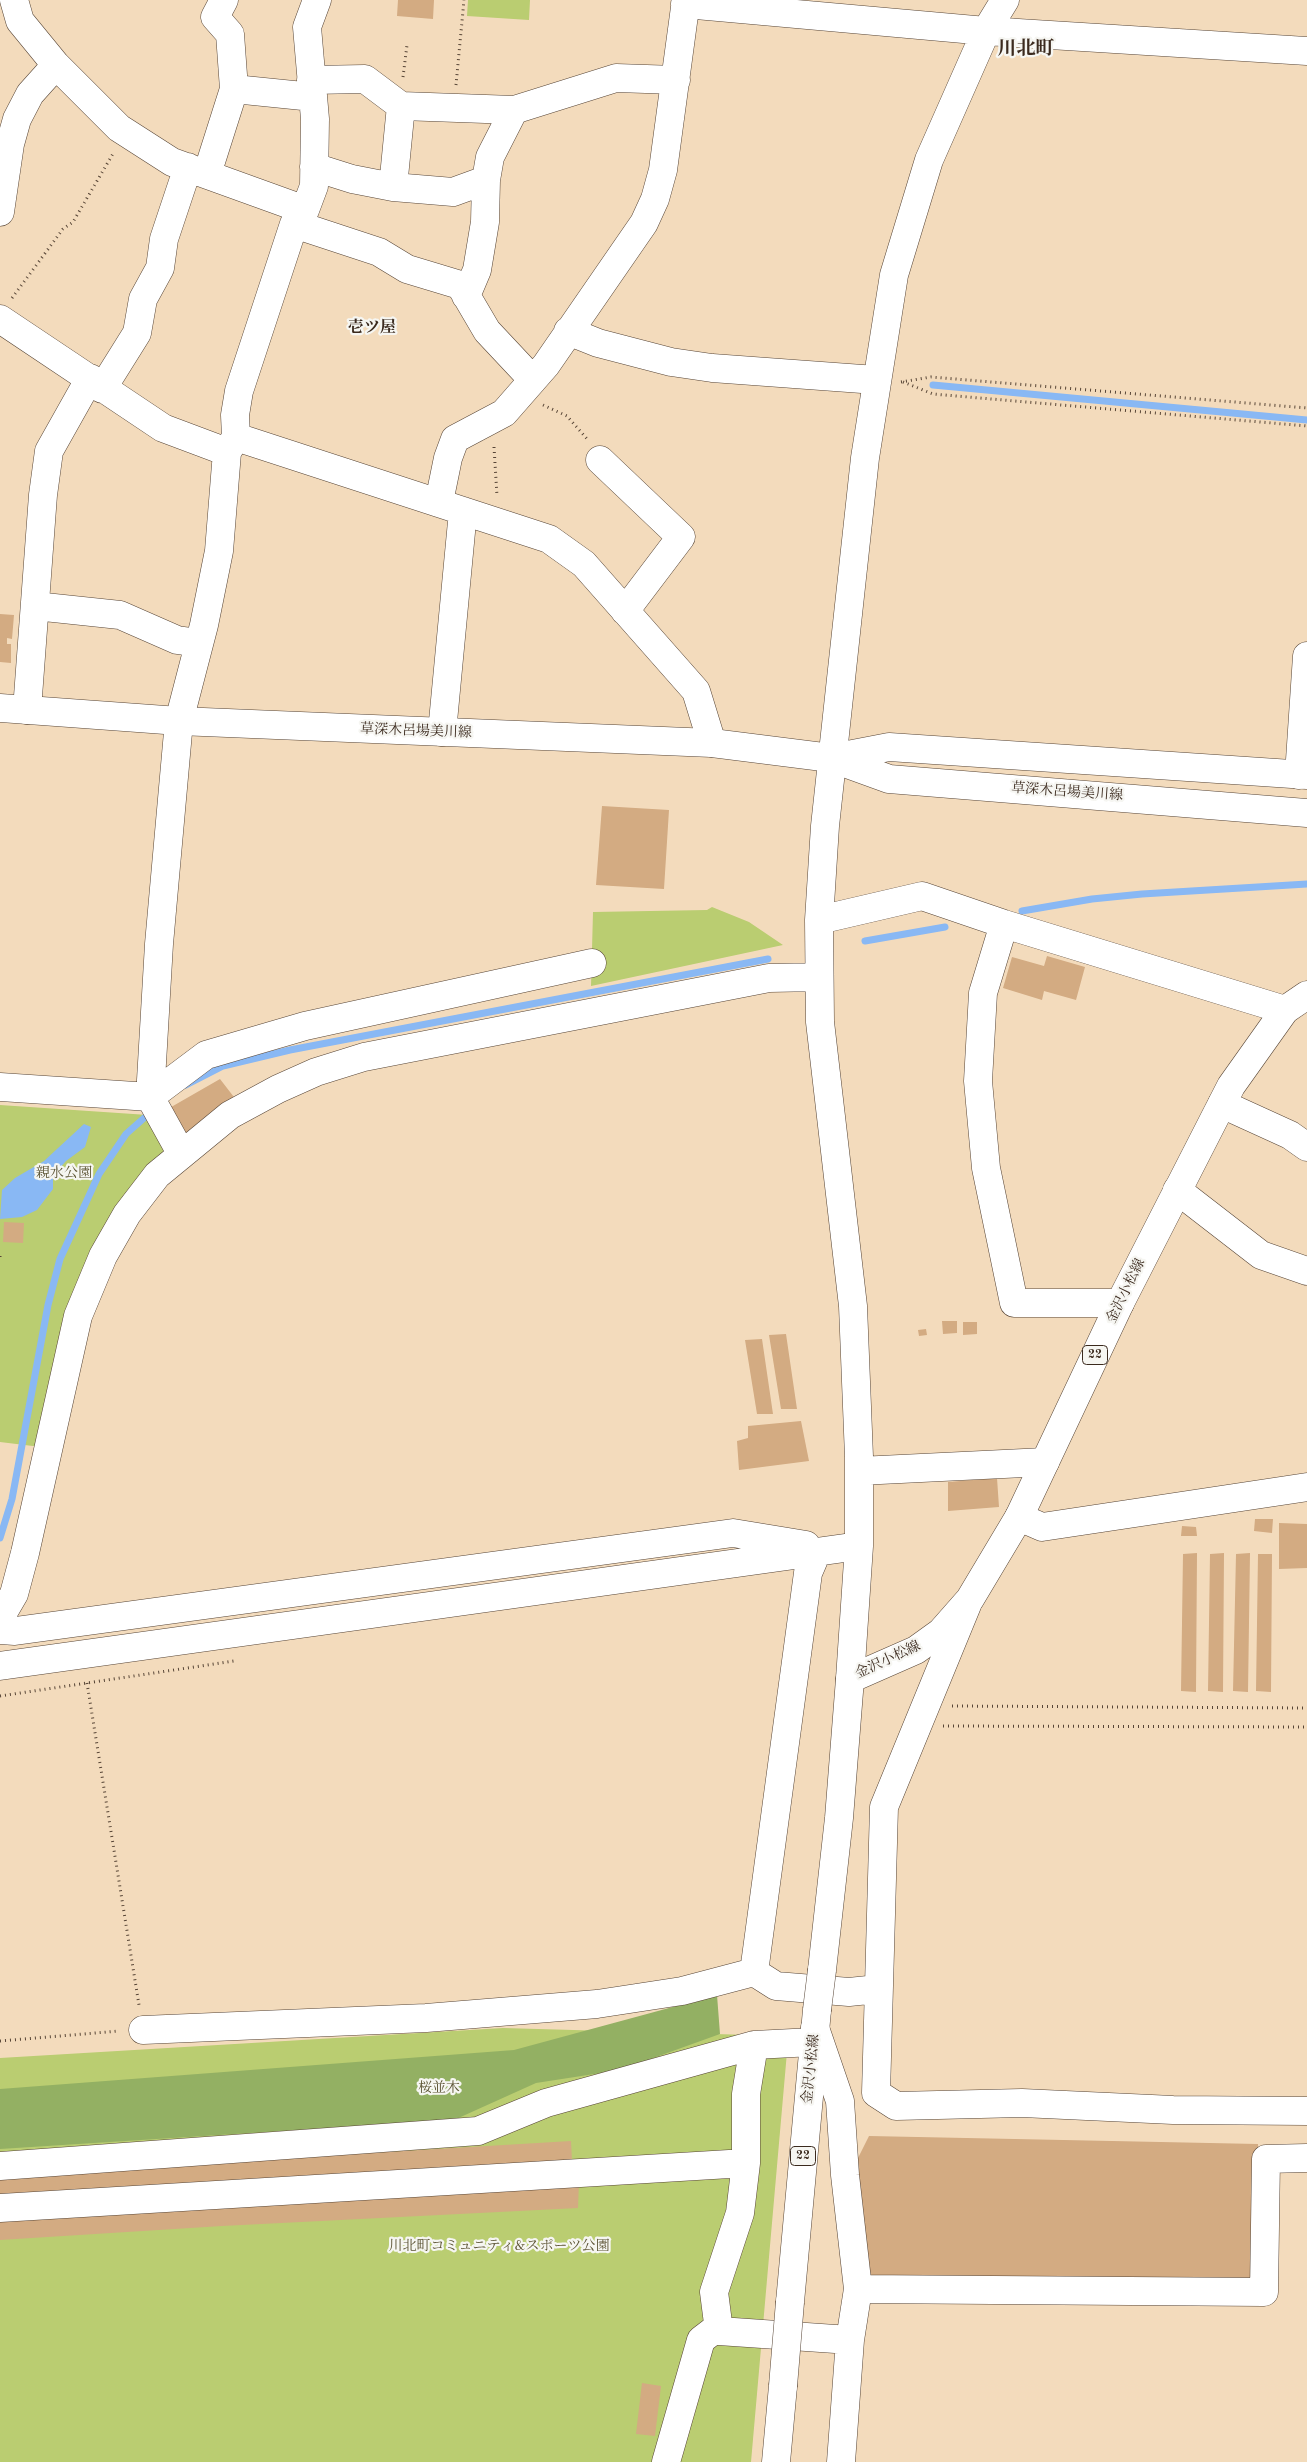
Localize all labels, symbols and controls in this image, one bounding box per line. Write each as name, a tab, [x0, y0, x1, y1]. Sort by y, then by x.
district label: 川北町	[998, 38, 1054, 60]
district label: 壱ツ屋	[348, 318, 396, 338]
street label: 草深木呂場美川線	[360, 721, 472, 741]
street label: 草深木呂場美川線	[1011, 780, 1123, 804]
park label: 親水公園	[36, 1165, 92, 1181]
street label: 金沢小松線	[1103, 1256, 1149, 1326]
road number: 22	[1082, 1346, 1108, 1364]
street label: 金沢小松線	[853, 1638, 923, 1682]
street label: 金沢小松線	[799, 2033, 823, 2105]
park label: 桜並木	[418, 2080, 460, 2096]
road number: 22	[790, 2146, 816, 2166]
park label: 川北町コミュニティ&スポーツ公園	[388, 2238, 610, 2254]

